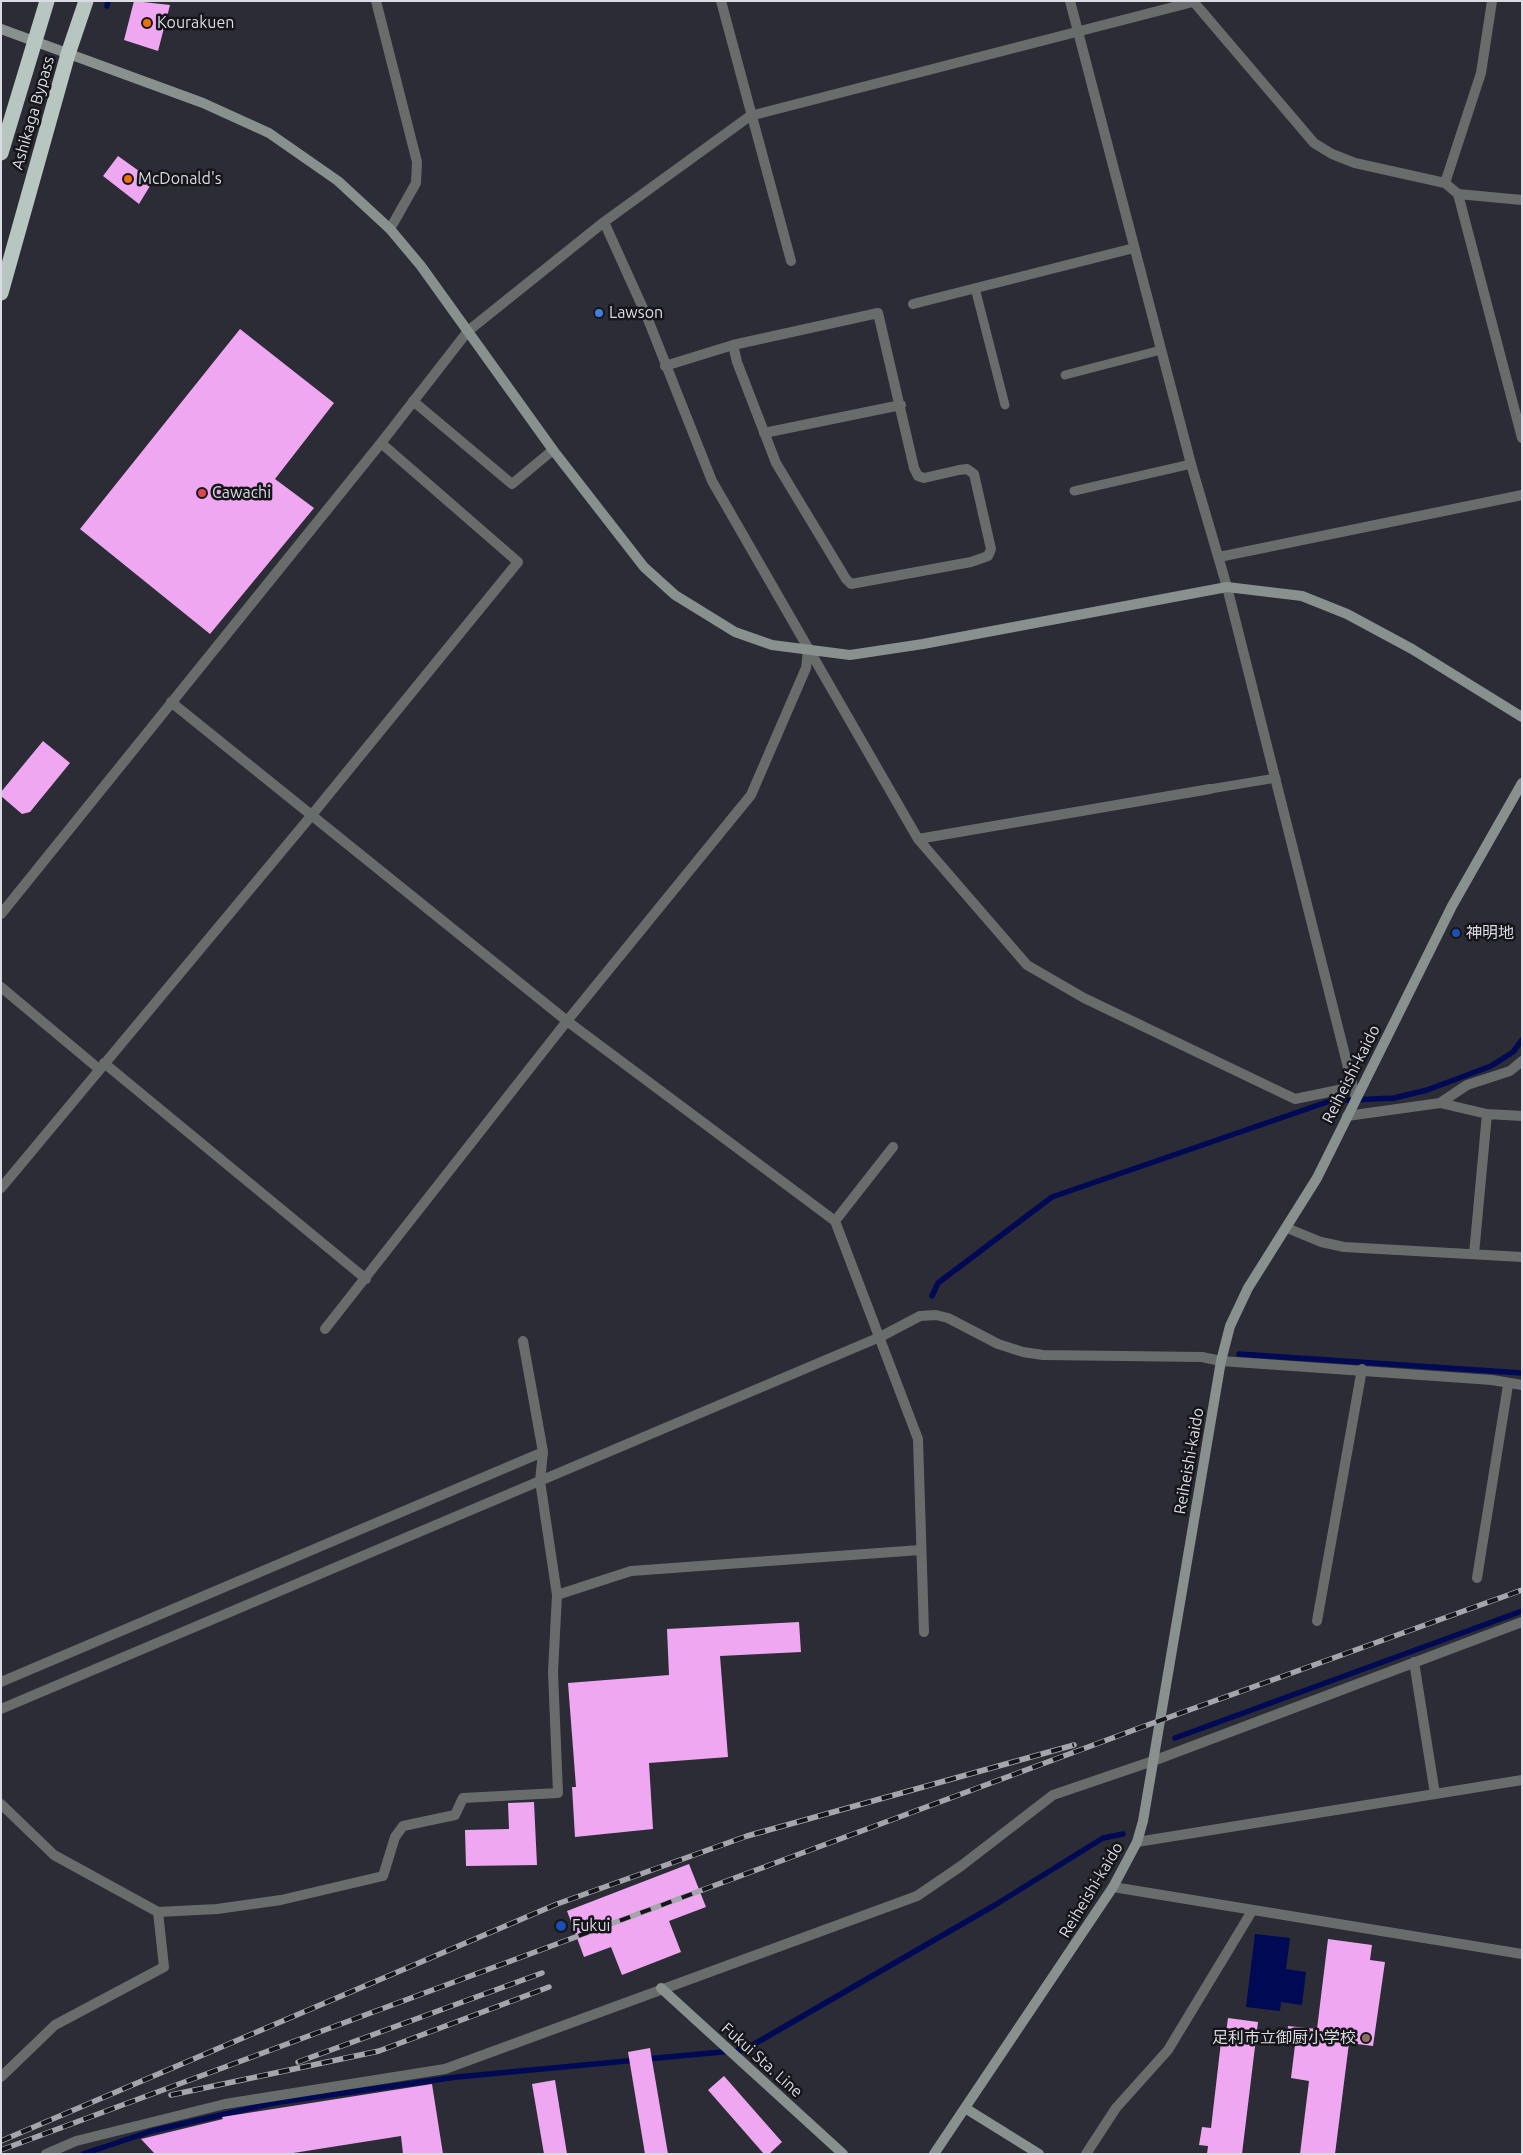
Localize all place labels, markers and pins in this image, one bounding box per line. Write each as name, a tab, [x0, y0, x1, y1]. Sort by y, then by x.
place label: Kourakuen	[157, 13, 234, 33]
marker: Kourakuen	[141, 17, 153, 29]
place label: McDonald's	[138, 169, 222, 189]
marker: McDonald's	[122, 173, 134, 185]
place label: Lawson	[609, 303, 663, 323]
marker: Lawson	[593, 307, 605, 319]
place label: Cawachi	[212, 483, 271, 503]
marker: Cawachi	[196, 487, 208, 499]
place label: 神明地	[1466, 923, 1514, 943]
marker: 神明地	[1450, 927, 1462, 939]
place label: Fukui	[572, 1916, 610, 1936]
marker: Fukui	[554, 1919, 568, 1933]
place label: 足利市立御厨小学校	[1212, 2028, 1356, 2048]
marker: 足利市立御厨小学校	[1360, 2032, 1372, 2044]

